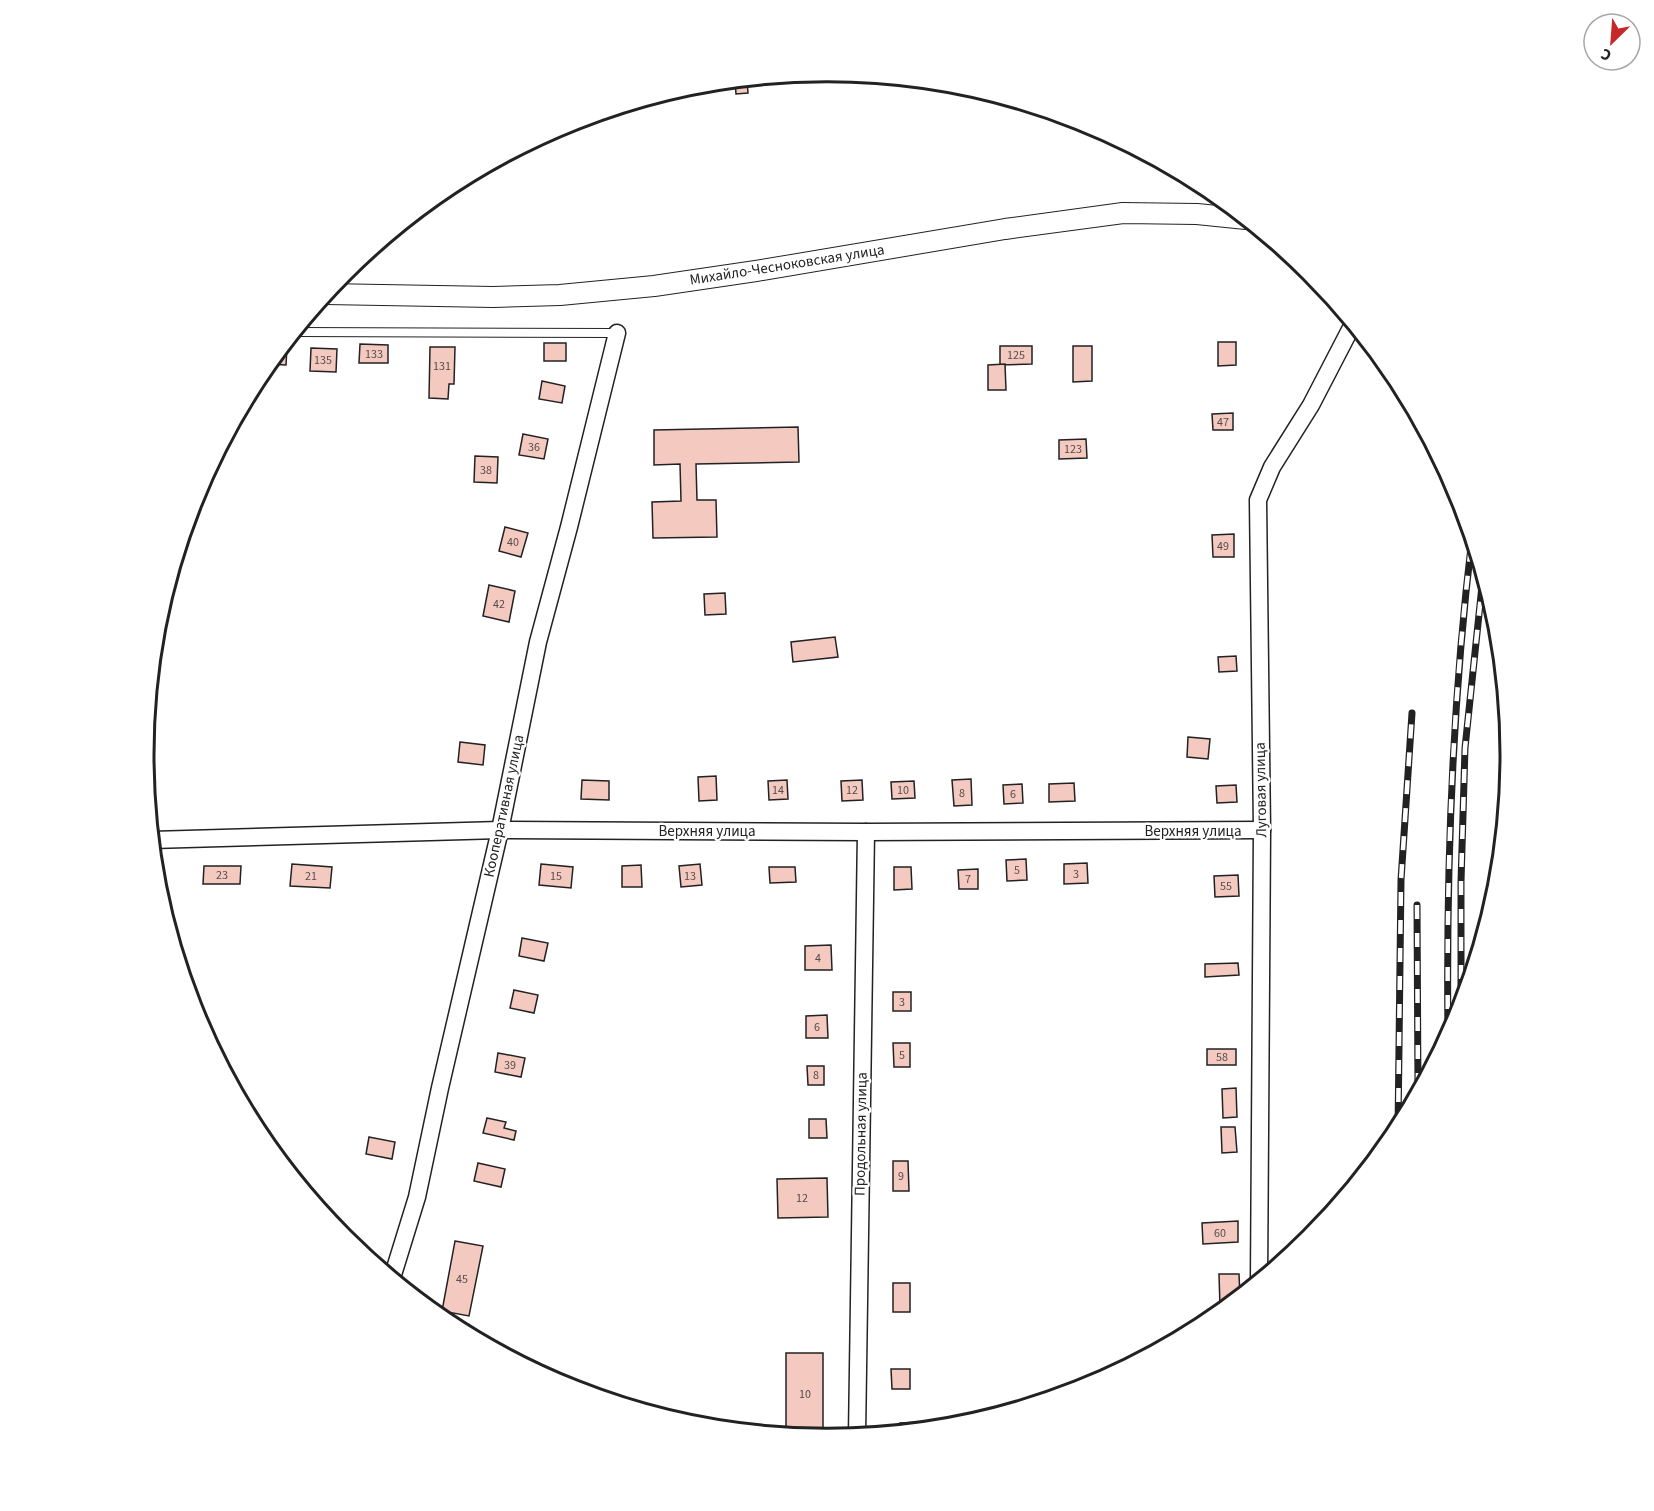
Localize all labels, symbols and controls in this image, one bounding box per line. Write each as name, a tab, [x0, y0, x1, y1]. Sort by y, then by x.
north arrow	[1582, 12, 1642, 72]
text: С	[1597, 43, 1615, 67]
street label: Михайло-Чесноковская улица	[688, 239, 886, 291]
house number: 133	[365, 346, 383, 363]
house number: 125	[1007, 347, 1025, 364]
house number: 135	[314, 352, 332, 369]
house number: 131	[433, 358, 451, 375]
house number: 47	[1217, 414, 1229, 431]
house number: 36	[528, 439, 540, 456]
house number: 123	[1064, 441, 1082, 458]
house number: 38	[480, 462, 492, 479]
house number: 40	[507, 534, 519, 551]
house number: 49	[1217, 538, 1229, 555]
house number: 42	[493, 596, 505, 613]
street label: Кооперативная улица	[479, 733, 529, 879]
street label: Луговая улица	[1250, 742, 1272, 838]
house number: 14	[772, 782, 784, 799]
house number: 12	[846, 782, 858, 799]
house number: 10	[897, 782, 909, 799]
house number: 8	[959, 785, 965, 802]
house number: 6	[1010, 786, 1016, 803]
street label: Верхняя улица	[658, 821, 756, 842]
street label: Верхняя улица	[1144, 821, 1242, 842]
house number: 5	[1014, 862, 1020, 879]
house number: 3	[1073, 866, 1079, 883]
house number: 23	[216, 867, 228, 884]
house number: 21	[305, 868, 317, 885]
house number: 15	[550, 868, 562, 885]
house number: 13	[684, 868, 696, 885]
house number: 7	[965, 871, 971, 888]
house number: 55	[1220, 878, 1232, 895]
house number: 4	[815, 950, 821, 967]
house number: 3	[899, 994, 905, 1011]
house number: 6	[814, 1019, 820, 1036]
house number: 5	[899, 1047, 905, 1064]
house number: 58	[1216, 1049, 1228, 1066]
house number: 39	[504, 1057, 516, 1074]
house number: 8	[813, 1067, 819, 1084]
street label: Продольная улица	[849, 1072, 873, 1196]
house number: 9	[898, 1168, 904, 1185]
house number: 12	[796, 1190, 808, 1207]
house number: 60	[1214, 1225, 1226, 1242]
house number: 45	[456, 1271, 468, 1288]
house number: 10	[799, 1386, 811, 1403]

